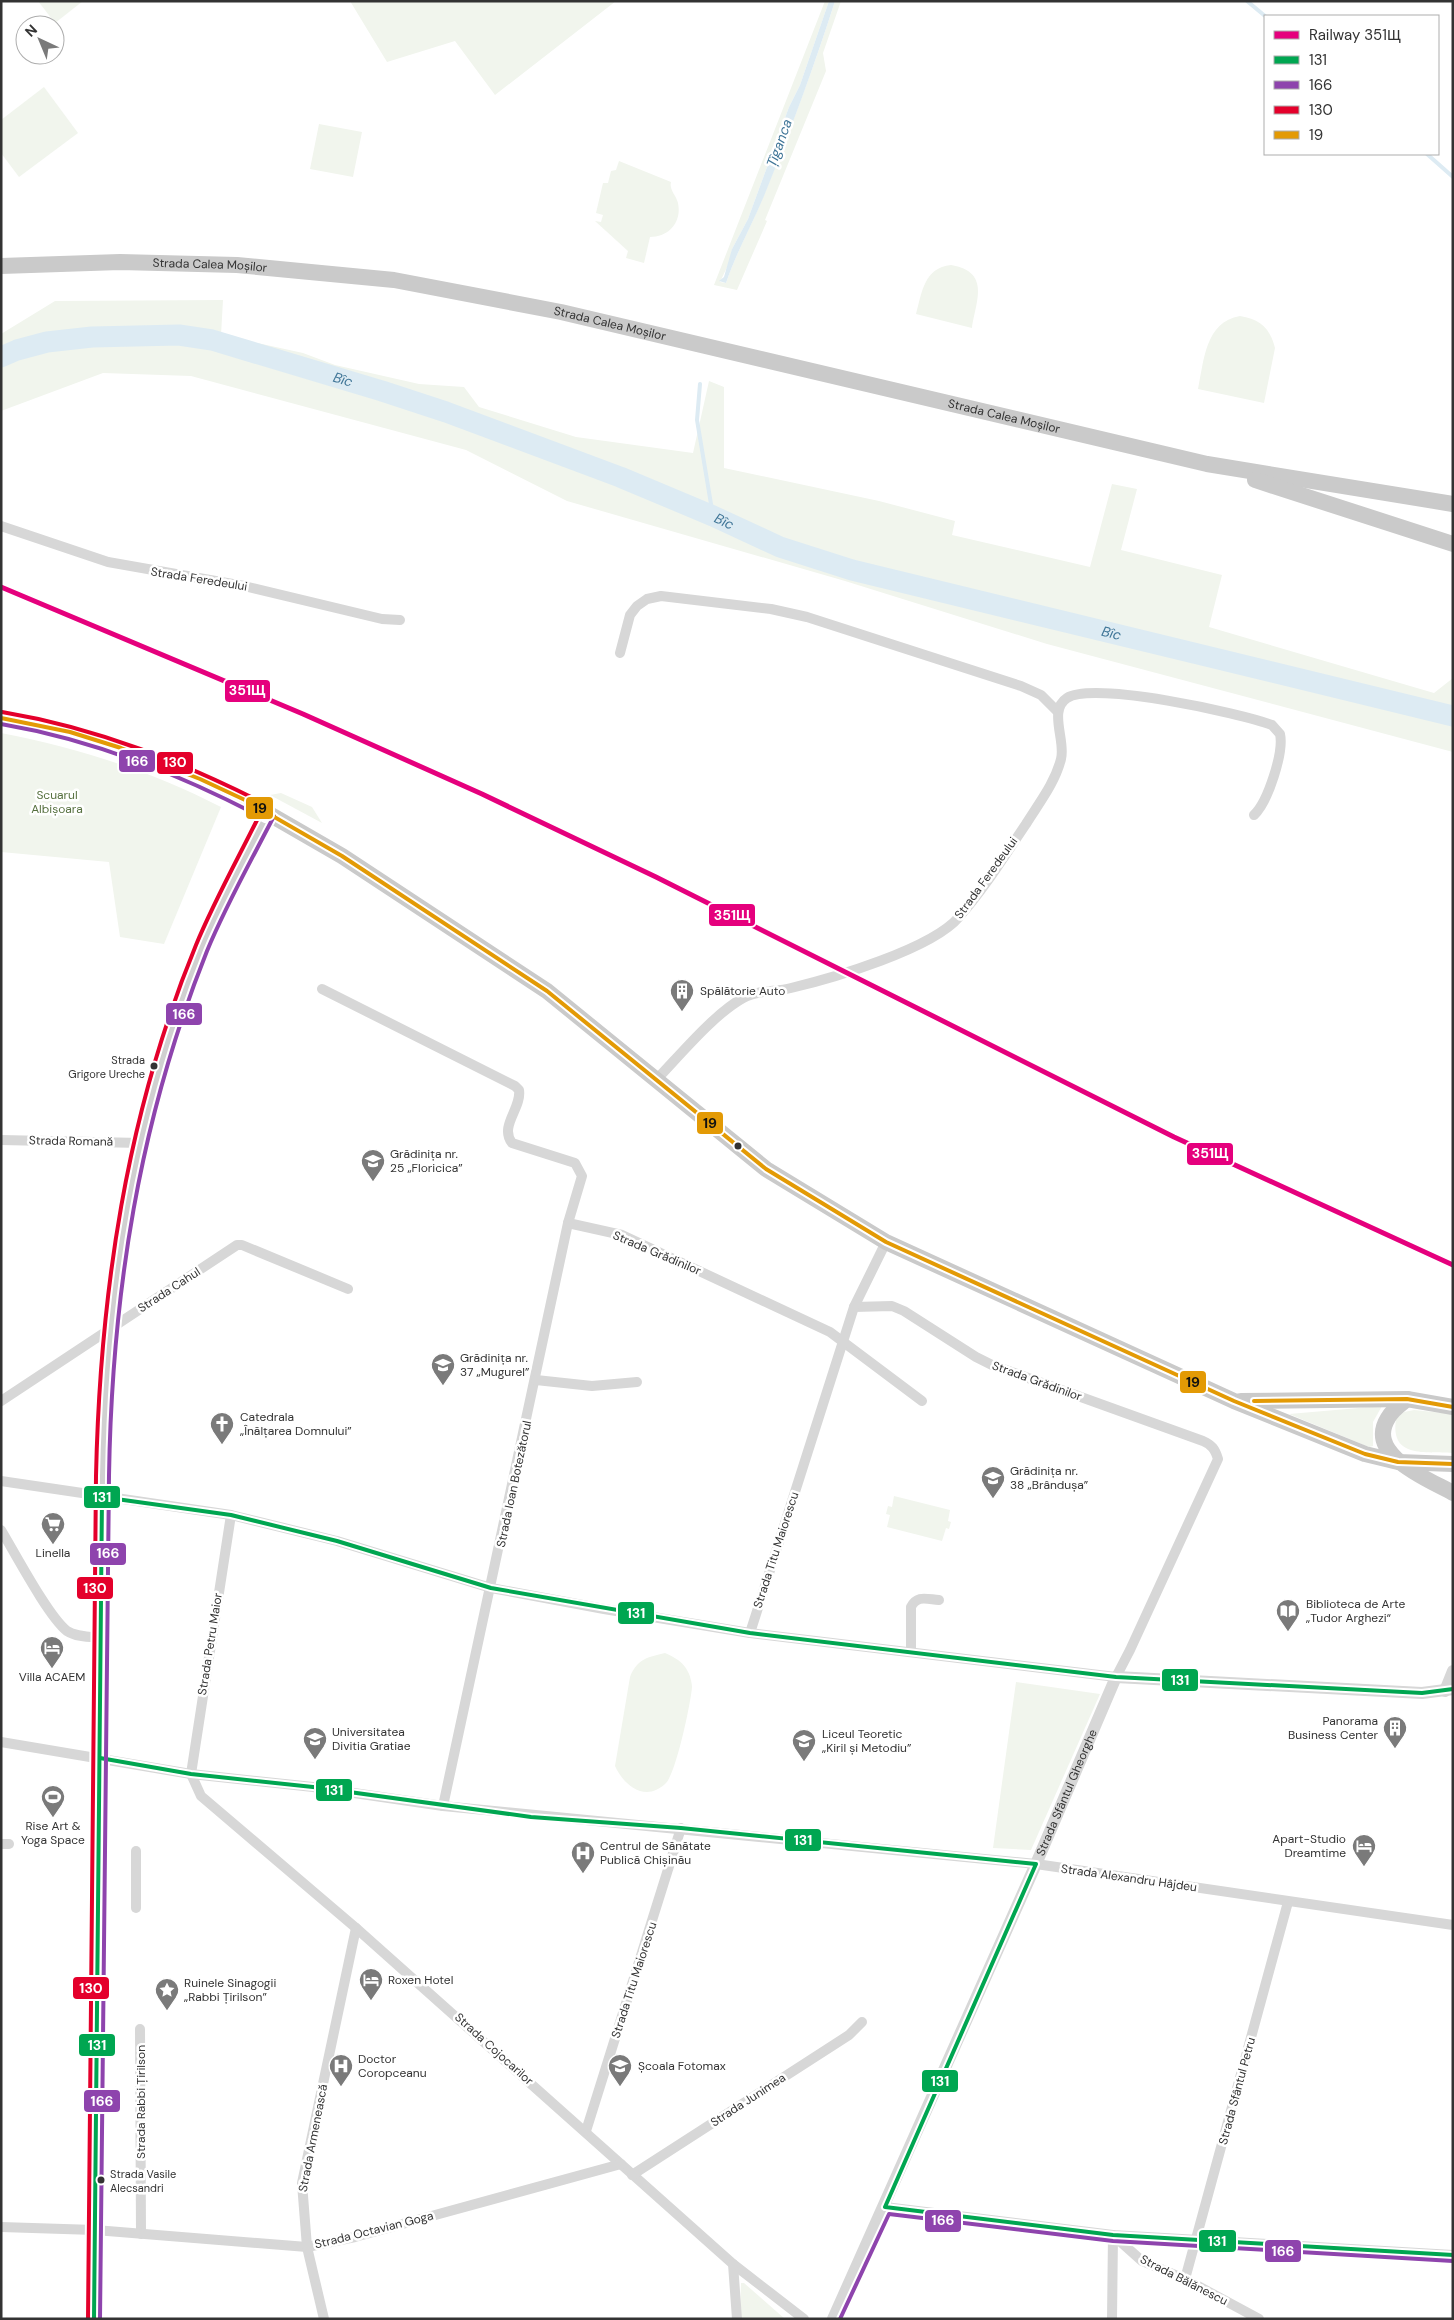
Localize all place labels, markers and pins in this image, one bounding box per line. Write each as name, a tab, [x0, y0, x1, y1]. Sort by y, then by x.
building icon: Spălătorie Auto	[669, 978, 695, 1012]
place label: Spălătorie Auto	[700, 983, 785, 999]
place label: Strada Grigore Ureche	[68, 1053, 145, 1081]
marker: Strada Grigore Ureche	[149, 1061, 159, 1071]
unlabelled marker	[733, 1141, 743, 1151]
place label: Grădinița nr. 25 „Floricica”	[390, 1146, 463, 1176]
school or university icon: Grădinița nr. 25 „Floricica”	[360, 1148, 386, 1182]
place label: Grădinița nr. 37 „Mugurel”	[460, 1350, 530, 1380]
school or university icon: Grădinița nr. 37 „Mugurel”	[430, 1352, 456, 1386]
place label: Catedrala „Înălțarea Domnului”	[240, 1409, 352, 1439]
church icon: Catedrala „Înălțarea Domnului”	[209, 1411, 235, 1445]
place label: Grădinița nr. 38 „Brândușa”	[1010, 1463, 1089, 1493]
school or university icon: Grădinița nr. 38 „Brândușa”	[980, 1465, 1006, 1499]
supermarket icon: Linella	[40, 1511, 66, 1545]
place label: Linella	[36, 1545, 70, 1561]
place label: Biblioteca de Arte „Tudor Arghezi“	[1306, 1596, 1405, 1626]
library icon: Biblioteca de Arte „Tudor Arghezi“	[1275, 1598, 1301, 1632]
hotel icon: Villa ACAEM	[39, 1635, 65, 1669]
place label: Villa ACAEM	[19, 1669, 85, 1685]
place label: Panorama Business Center	[1288, 1713, 1379, 1743]
building icon: Panorama Business Center	[1382, 1715, 1408, 1749]
place label: Universitatea Divitia Gratiae	[332, 1724, 411, 1754]
school or university icon: Universitatea Divitia Gratiae	[302, 1726, 328, 1760]
place label: Liceul Teoretic „Kiril și Metodiu”	[822, 1726, 912, 1756]
school or university icon: Liceul Teoretic „Kiril și Metodiu”	[791, 1728, 817, 1762]
sports icon: Rise Art & Yoga Space	[40, 1784, 66, 1818]
place label: Rise Art & Yoga Space	[21, 1818, 85, 1848]
place label: Apart-Studio Dreamtime	[1272, 1831, 1346, 1861]
hotel icon: Apart-Studio Dreamtime	[1351, 1833, 1377, 1867]
place label: Centrul de Sănătate Publică Chișinău	[600, 1838, 711, 1868]
hospital icon: Centrul de Sănătate Publică Chișinău	[570, 1840, 596, 1874]
hotel icon: Roxen Hotel	[358, 1967, 384, 2001]
place label: Roxen Hotel	[388, 1972, 453, 1988]
place label: Ruinele Sinagogii „Rabbi Țirilson”	[184, 1975, 276, 2005]
place icon: Ruinele Sinagogii „Rabbi Țirilson”	[154, 1977, 180, 2011]
place label: Doctor Coropceanu	[358, 2051, 427, 2081]
hospital icon: Doctor Coropceanu	[328, 2053, 354, 2087]
school or university icon: Școala Fotomax	[607, 2053, 633, 2087]
place label: Școala Fotomax	[638, 2058, 726, 2074]
place label: Strada Vasile Alecsandri	[110, 2167, 176, 2195]
marker: Strada Vasile Alecsandri	[96, 2175, 106, 2185]

